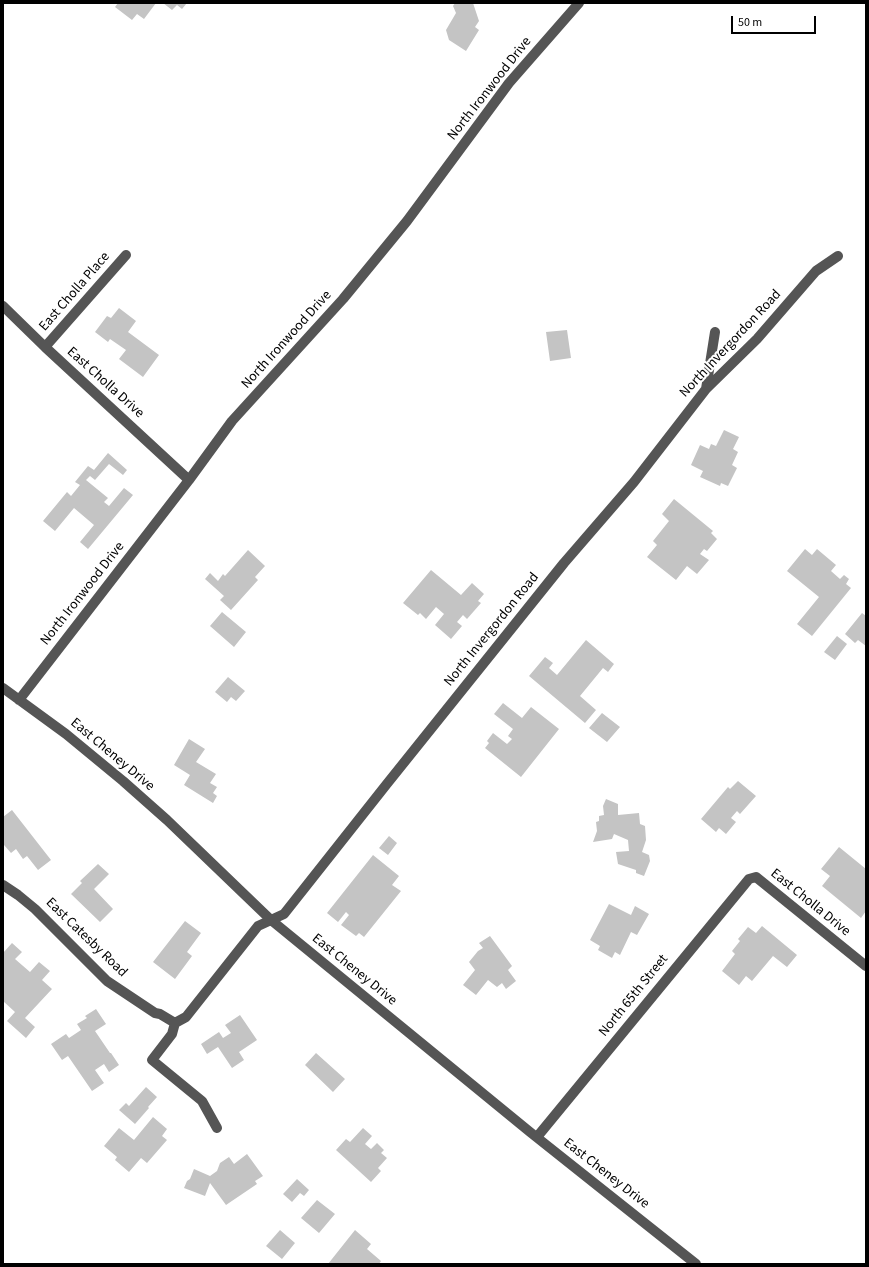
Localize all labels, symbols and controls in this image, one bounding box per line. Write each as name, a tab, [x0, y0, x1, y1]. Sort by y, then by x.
scale bar	[733, 8, 818, 34]
text: 50 m	[738, 14, 762, 31]
street label: North Ironwood Drive	[444, 34, 536, 144]
street label: East Cholla Place	[36, 249, 114, 335]
street label: North Ironwood Drive	[238, 287, 336, 393]
street label: North Invergordon Road	[677, 287, 785, 401]
street label: East Cholla Drive	[63, 344, 147, 422]
street label: North Ironwood Drive	[37, 539, 129, 649]
street label: North Invergordon Road	[441, 570, 543, 690]
street label: East Cheney Drive	[67, 715, 157, 795]
street label: East Cholla Drive	[767, 866, 853, 940]
street label: East Catesby Road	[42, 895, 130, 981]
street label: East Cheney Drive	[308, 931, 400, 1009]
street label: North 65th Street	[596, 952, 672, 1040]
street label: East Cheney Drive	[560, 1135, 652, 1213]

